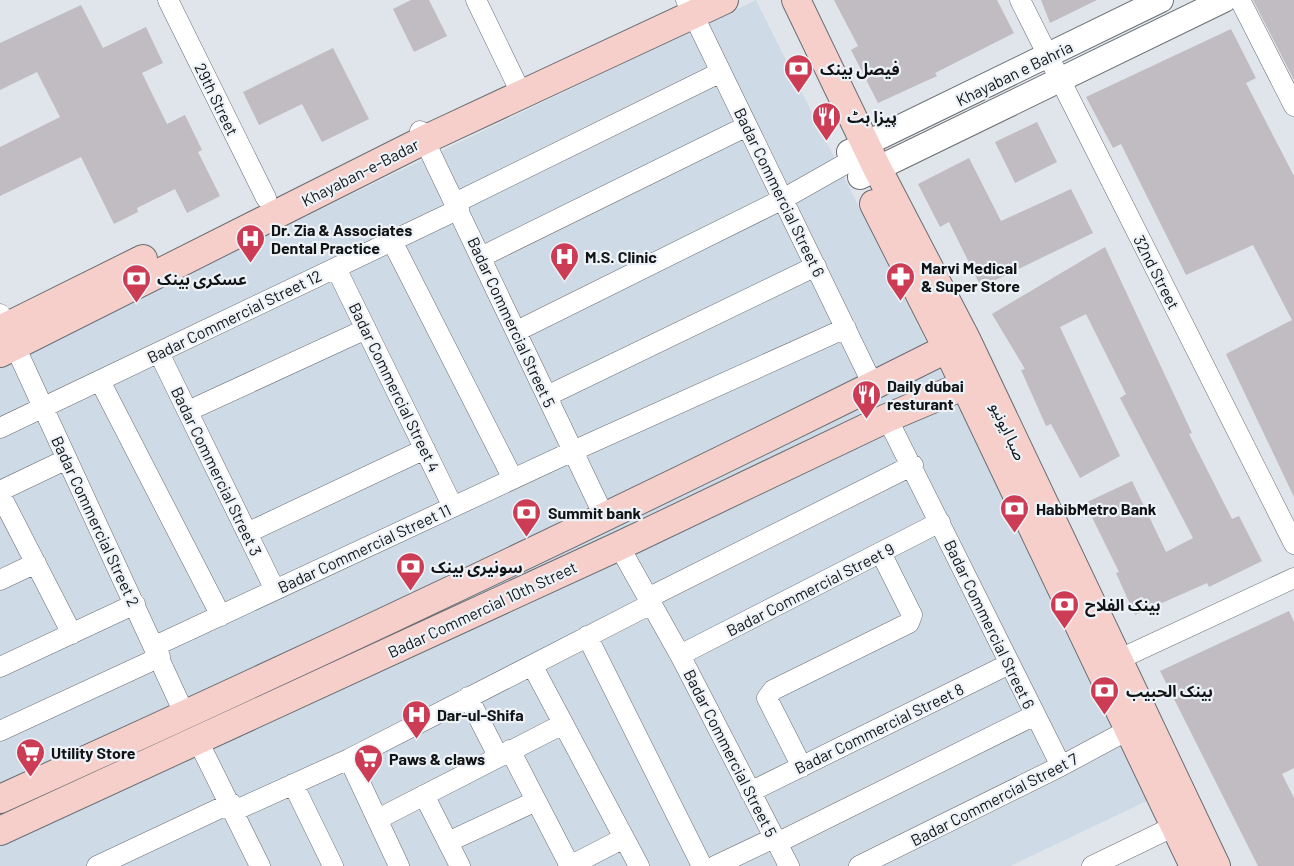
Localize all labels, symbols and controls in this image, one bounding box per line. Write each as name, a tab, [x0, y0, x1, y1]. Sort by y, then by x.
street label: Khayaban e Bahria	[953, 37, 1075, 109]
bank icon: فیصل بینک	[783, 52, 815, 94]
place label: فیصل بینک	[820, 59, 900, 79]
street label: 29th Street	[191, 60, 243, 138]
restaurant icon: پیزا ہٹ	[810, 100, 842, 142]
street label: Badar Commercial Street 6	[731, 104, 829, 280]
place label: پیزا ہٹ	[847, 107, 897, 127]
street label: Khayaban-e-Badar	[298, 134, 422, 210]
place label: Dr. Zia & Associates Dental Practice	[271, 220, 412, 257]
hospital icon: Dr. Zia & Associates Dental Practice	[234, 222, 266, 264]
street label: 32nd Street	[1130, 232, 1184, 312]
street label: Badar Commercial Street 5	[464, 234, 560, 410]
hospital icon: M.S. Clinic	[548, 240, 580, 282]
place label: M.S. Clinic	[585, 247, 657, 266]
place label: Marvi Medical & Super Store	[921, 258, 1020, 295]
pharmacy icon: Marvi Medical & Super Store	[884, 260, 916, 302]
bank icon: عسکری بینک	[120, 262, 152, 304]
street label: Badar Commercial Street 12	[144, 265, 324, 367]
place label: عسکری بینک	[157, 269, 247, 289]
street label: Badar Commercial Street 4	[346, 299, 444, 475]
place label: Daily dubai resturant	[887, 376, 964, 413]
restaurant icon: Daily dubai resturant	[850, 378, 882, 420]
street label: Badar Commercial Street 3	[168, 383, 266, 559]
street label: صبا ایونیو	[986, 399, 1031, 463]
street label: Badar Commercial Street 2	[48, 433, 144, 609]
bank icon: HabibMetro Bank	[999, 492, 1031, 534]
bank icon: Summit bank	[511, 496, 543, 538]
place label: HabibMetro Bank	[1036, 499, 1157, 518]
street label: Badar Commercial Street 11	[274, 500, 454, 596]
place label: Summit bank	[548, 503, 642, 522]
street label: Badar Commercial Street 6	[941, 536, 1039, 712]
street label: Badar Commercial Street 9	[723, 538, 897, 640]
bank icon: سونیری بینک	[394, 550, 426, 592]
street label: Badar Commercial 10th Street	[384, 557, 580, 661]
place label: سونیری بینک	[431, 557, 523, 577]
bank icon: بینک الفلاح	[1048, 588, 1080, 630]
place label: بینک الفلاح	[1085, 595, 1161, 617]
street label: Badar Commercial Street 5	[680, 666, 782, 840]
bank icon: بينک الحبيب	[1089, 674, 1121, 716]
street label: Badar Commercial Street 8	[791, 679, 967, 777]
place label: بينک الحبيب	[1126, 681, 1213, 701]
hospital icon: Dar-ul-Shifa	[400, 698, 432, 740]
place label: Dar-ul-Shifa	[437, 705, 524, 724]
supermarket icon: Utility Store	[14, 736, 46, 778]
supermarket icon: Paws & claws	[352, 742, 384, 784]
place label: Utility Store	[51, 743, 136, 762]
street label: Badar Commercial Street 7	[907, 748, 1081, 849]
place label: Paws & claws	[389, 749, 485, 768]

